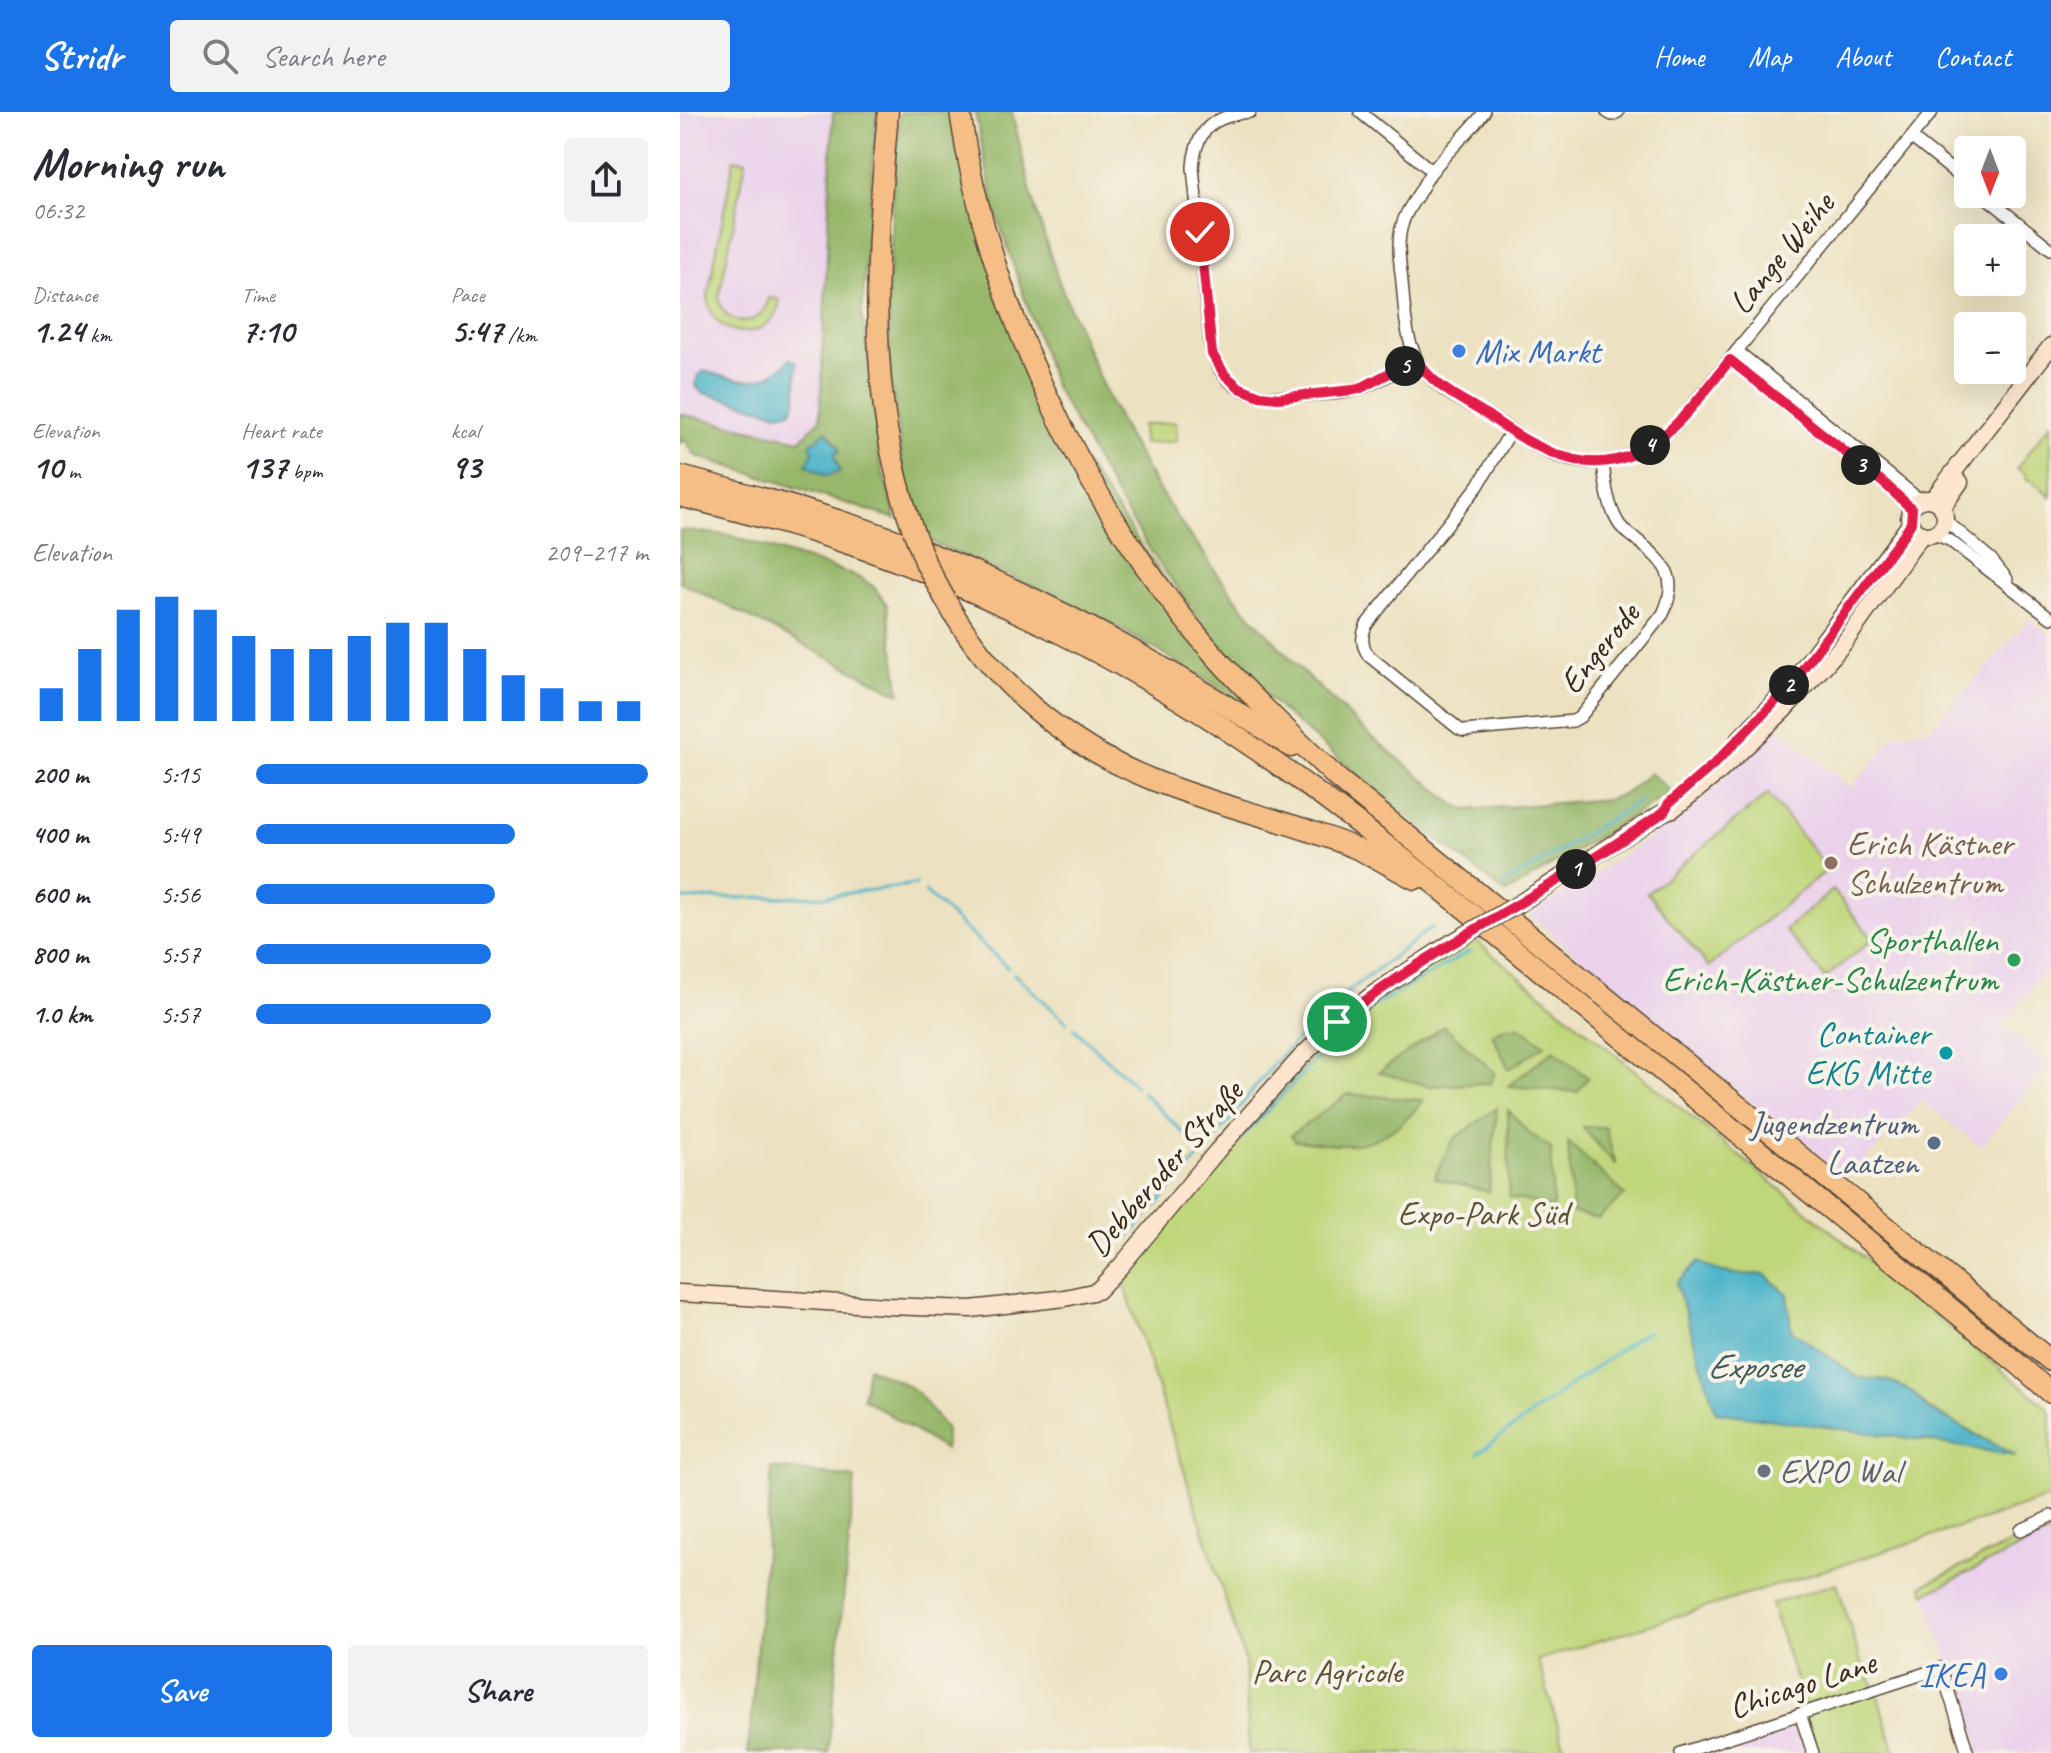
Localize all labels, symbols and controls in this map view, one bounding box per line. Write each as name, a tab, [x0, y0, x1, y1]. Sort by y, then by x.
search box	[170, 20, 730, 92]
text: Stridr	[40, 33, 122, 80]
icon: search	[198, 34, 242, 78]
text: Search here	[262, 37, 384, 75]
text: Home	[1654, 39, 1704, 74]
text: Map	[1748, 39, 1791, 74]
text: About	[1835, 39, 1891, 74]
text: Contact	[1935, 39, 2011, 74]
text: Morning run	[32, 136, 224, 191]
north arrow	[1954, 136, 2026, 208]
map controls	[1954, 136, 2026, 384]
button: share	[564, 138, 648, 222]
street label: Lange Weihe	[1719, 182, 1844, 323]
text: 06:32	[32, 194, 84, 227]
pin	[1166, 198, 1234, 266]
icon: check	[1178, 210, 1222, 254]
button: +	[1954, 224, 2026, 296]
text: Distance	[32, 281, 98, 309]
text: Time	[241, 281, 275, 309]
text: Pace	[451, 281, 485, 309]
text: 1.24	[32, 309, 85, 352]
text: 7:10	[241, 309, 294, 352]
text: 5:47	[451, 309, 503, 352]
button: −	[1954, 312, 2026, 384]
text: km	[85, 321, 111, 349]
text: /km	[503, 321, 537, 349]
place label: Mix Markt	[1475, 330, 1604, 373]
marker: Mix Markt	[1450, 342, 1468, 360]
pin: 5	[1385, 346, 1425, 386]
text: 5	[1400, 352, 1410, 380]
text: Elevation	[32, 417, 100, 445]
text: Heart rate	[241, 417, 322, 445]
text: kcal	[451, 417, 480, 445]
pin: 4	[1630, 425, 1670, 465]
text: 4	[1645, 431, 1655, 459]
text: 10	[32, 445, 63, 488]
text: 137	[241, 445, 287, 488]
text: 93	[451, 445, 481, 488]
pin: 3	[1841, 445, 1881, 485]
text: 3	[1856, 451, 1866, 479]
text: m	[63, 457, 80, 485]
text: bpm	[287, 457, 323, 485]
text: Elevation	[32, 536, 112, 569]
text: 209–217 m	[545, 536, 648, 569]
street label: Engerode	[1549, 592, 1650, 702]
pin: 2	[1769, 665, 1809, 705]
text: 2	[1784, 671, 1794, 699]
text: 200 m	[32, 758, 88, 791]
text: 5:15	[160, 758, 200, 791]
text: 400 m	[32, 818, 88, 851]
text: 5:49	[160, 818, 200, 851]
place label: Erich Kästner Schulzentrum	[1847, 822, 2016, 904]
pin: 1	[1556, 849, 1596, 889]
marker: Erich Kästner Schulzentrum	[1822, 854, 1840, 872]
text: 1	[1571, 855, 1581, 883]
text: 600 m	[32, 878, 89, 911]
text: 5:56	[160, 878, 200, 911]
place label: Sporthallen Erich-Kästner-Schulzentrum	[1663, 919, 2000, 1001]
text: 800 m	[32, 938, 88, 971]
text: 5:57	[160, 938, 200, 971]
marker: Sporthallen Erich-Kästner-Schulzentrum	[2005, 951, 2023, 969]
pin	[1303, 988, 1371, 1056]
text: 1.0 km	[32, 998, 92, 1031]
text: 5:57	[160, 998, 200, 1031]
icon: arrive	[1315, 1000, 1359, 1044]
place label: Container EKG Mitte	[1806, 1012, 1934, 1094]
marker: Container EKG Mitte	[1937, 1044, 1955, 1062]
street label: Debberoder Straße	[1076, 1069, 1254, 1265]
place label: Jugendzentrum Laatzen	[1748, 1102, 1920, 1184]
marker: Jugendzentrum Laatzen	[1925, 1134, 1943, 1152]
park label: Expo-Park Süd	[1398, 1192, 1573, 1235]
water label: Exposee	[1707, 1343, 1806, 1389]
place label: EXPO Wal	[1780, 1450, 1907, 1493]
marker: EXPO Wal	[1755, 1462, 1773, 1480]
street label: Chicago Lane	[1723, 1640, 1883, 1728]
button: Save	[32, 1645, 332, 1737]
button: Share	[348, 1645, 648, 1737]
park label: Parc Agricole	[1252, 1650, 1404, 1693]
place label: IKEA	[1919, 1653, 1986, 1696]
marker: IKEA	[1992, 1665, 2010, 1683]

